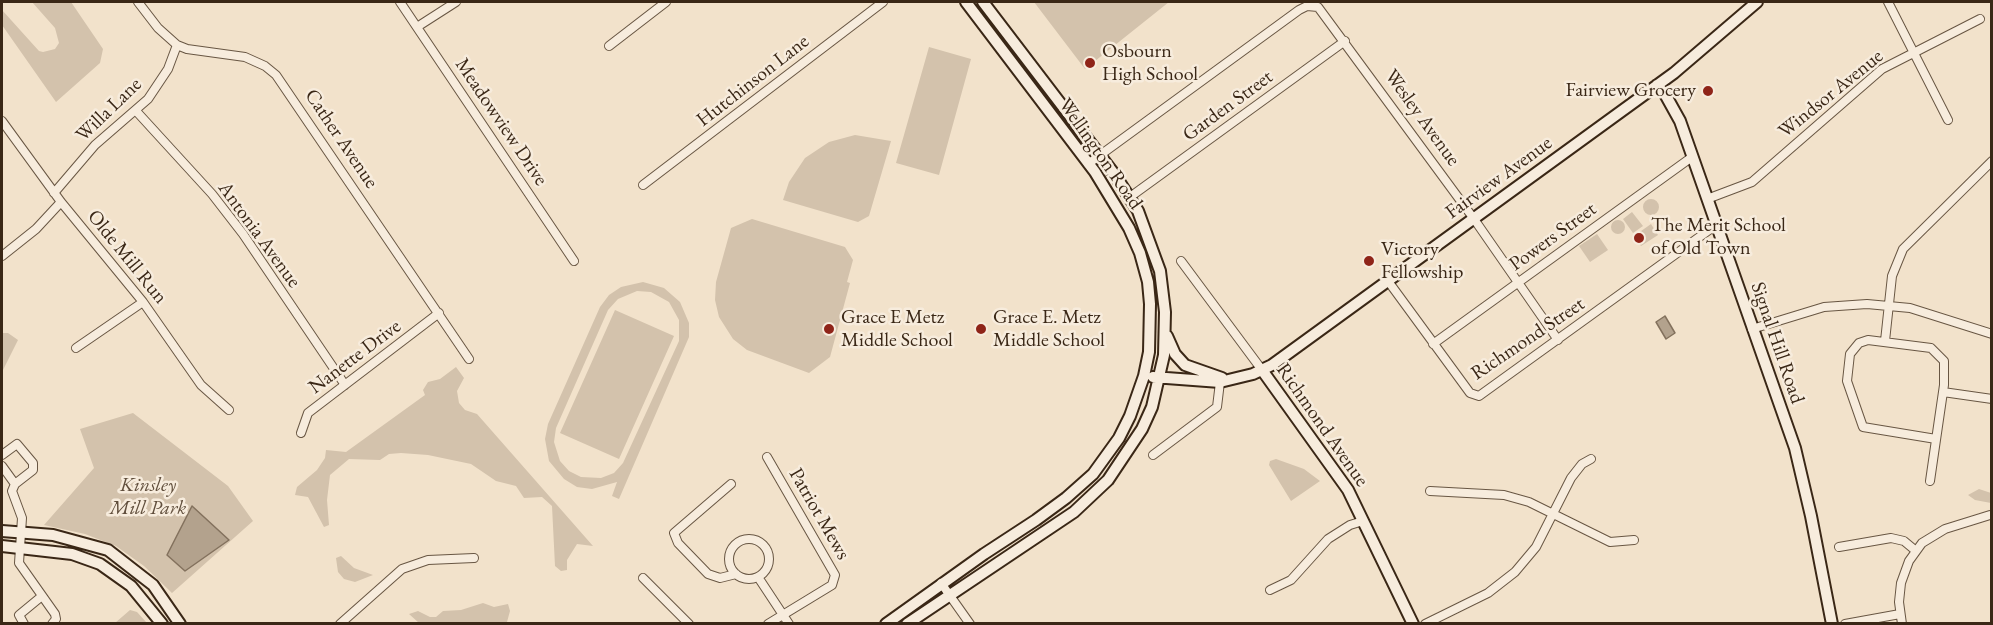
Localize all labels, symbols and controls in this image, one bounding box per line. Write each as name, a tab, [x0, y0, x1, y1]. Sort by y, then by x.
street label: Hutchinson Lane	[692, 30, 814, 132]
place label: Osbourn High School	[1102, 40, 1198, 87]
street label: Windsor Avenue	[1774, 44, 1888, 144]
street label: Meadowview Drive	[449, 54, 553, 190]
marker: Osbourn High School	[1083, 56, 1097, 70]
street label: Garden Street	[1178, 65, 1278, 147]
street label: Wesley Avenue	[1379, 65, 1465, 171]
street label: Willa Lane	[71, 73, 147, 147]
place label: Fairview Grocery	[1566, 79, 1696, 103]
marker: Fairview Grocery	[1701, 84, 1715, 98]
street label: Cather Avenue	[299, 85, 383, 193]
street label: Wellington Road	[1053, 94, 1147, 214]
street label: Fairview Avenue	[1441, 131, 1557, 225]
street label: Antonia Avenue	[212, 177, 306, 293]
street label: Powers Street	[1505, 197, 1601, 277]
street label: Olde Mill Run	[82, 205, 172, 309]
place label: The Merit School of Old Town	[1651, 214, 1786, 261]
marker: The Merit School of Old Town	[1632, 231, 1646, 245]
place label: Victory Fellowship	[1381, 238, 1463, 285]
marker: Victory Fellowship	[1362, 254, 1376, 268]
street label: Signal Hill Road	[1745, 279, 1809, 407]
street label: Richmond Street	[1467, 292, 1589, 386]
place label: Grace E Metz Middle School	[841, 306, 953, 353]
place label: Grace E. Metz Middle School	[993, 306, 1105, 353]
street label: Nanette Drive	[304, 315, 406, 399]
marker: Grace E Metz Middle School	[822, 322, 836, 336]
marker: Grace E. Metz Middle School	[974, 322, 988, 336]
street label: Richmond Avenue	[1271, 359, 1373, 491]
street label: Patriot Mews	[783, 464, 855, 564]
park label: Kinsley Mill Park	[110, 474, 186, 521]

